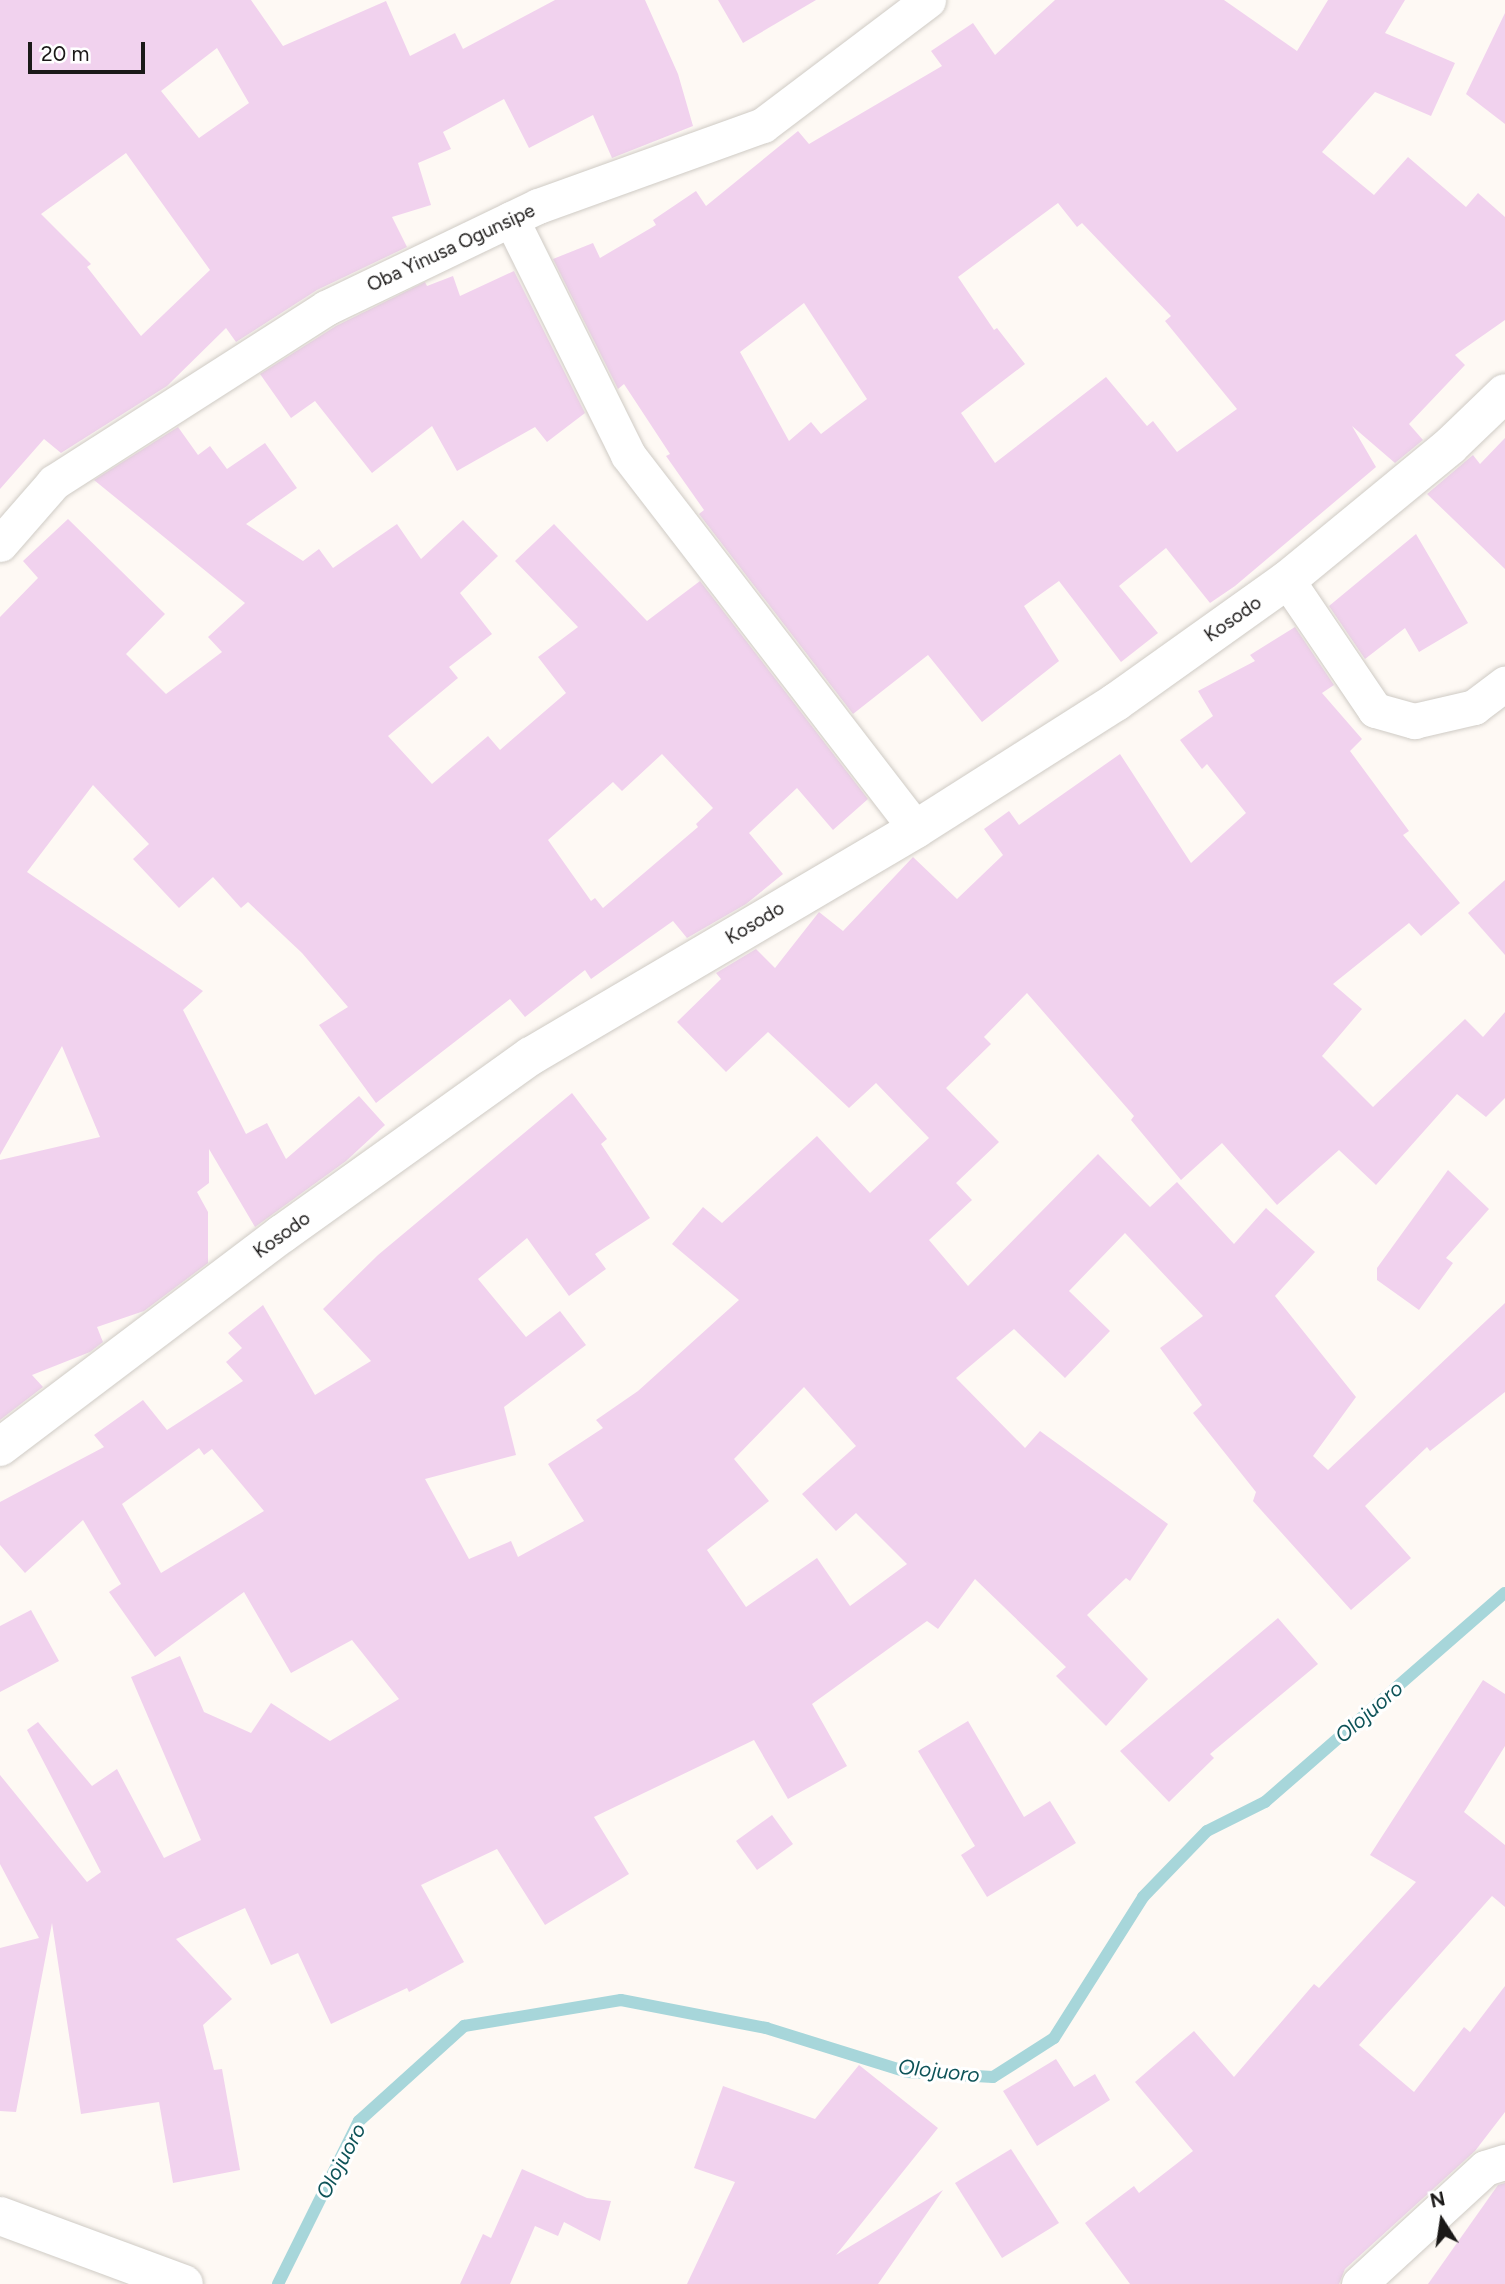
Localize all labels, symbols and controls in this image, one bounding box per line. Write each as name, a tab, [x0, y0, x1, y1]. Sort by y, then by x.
scale bar	[32, 28, 149, 72]
text: 20 m	[41, 41, 89, 66]
street label: Oba Yinusa Ogunsipe	[363, 199, 539, 297]
street label: Kosodo	[1200, 591, 1266, 647]
street label: Kosodo	[721, 897, 789, 949]
street label: Kosodo	[249, 1207, 315, 1263]
water label: Olojuoro	[1330, 1676, 1408, 1748]
water label: Olojuoro	[897, 2054, 981, 2088]
water label: Olojuoro	[311, 2119, 371, 2203]
north arrow	[1407, 2186, 1477, 2256]
text: N	[1428, 2187, 1447, 2213]

